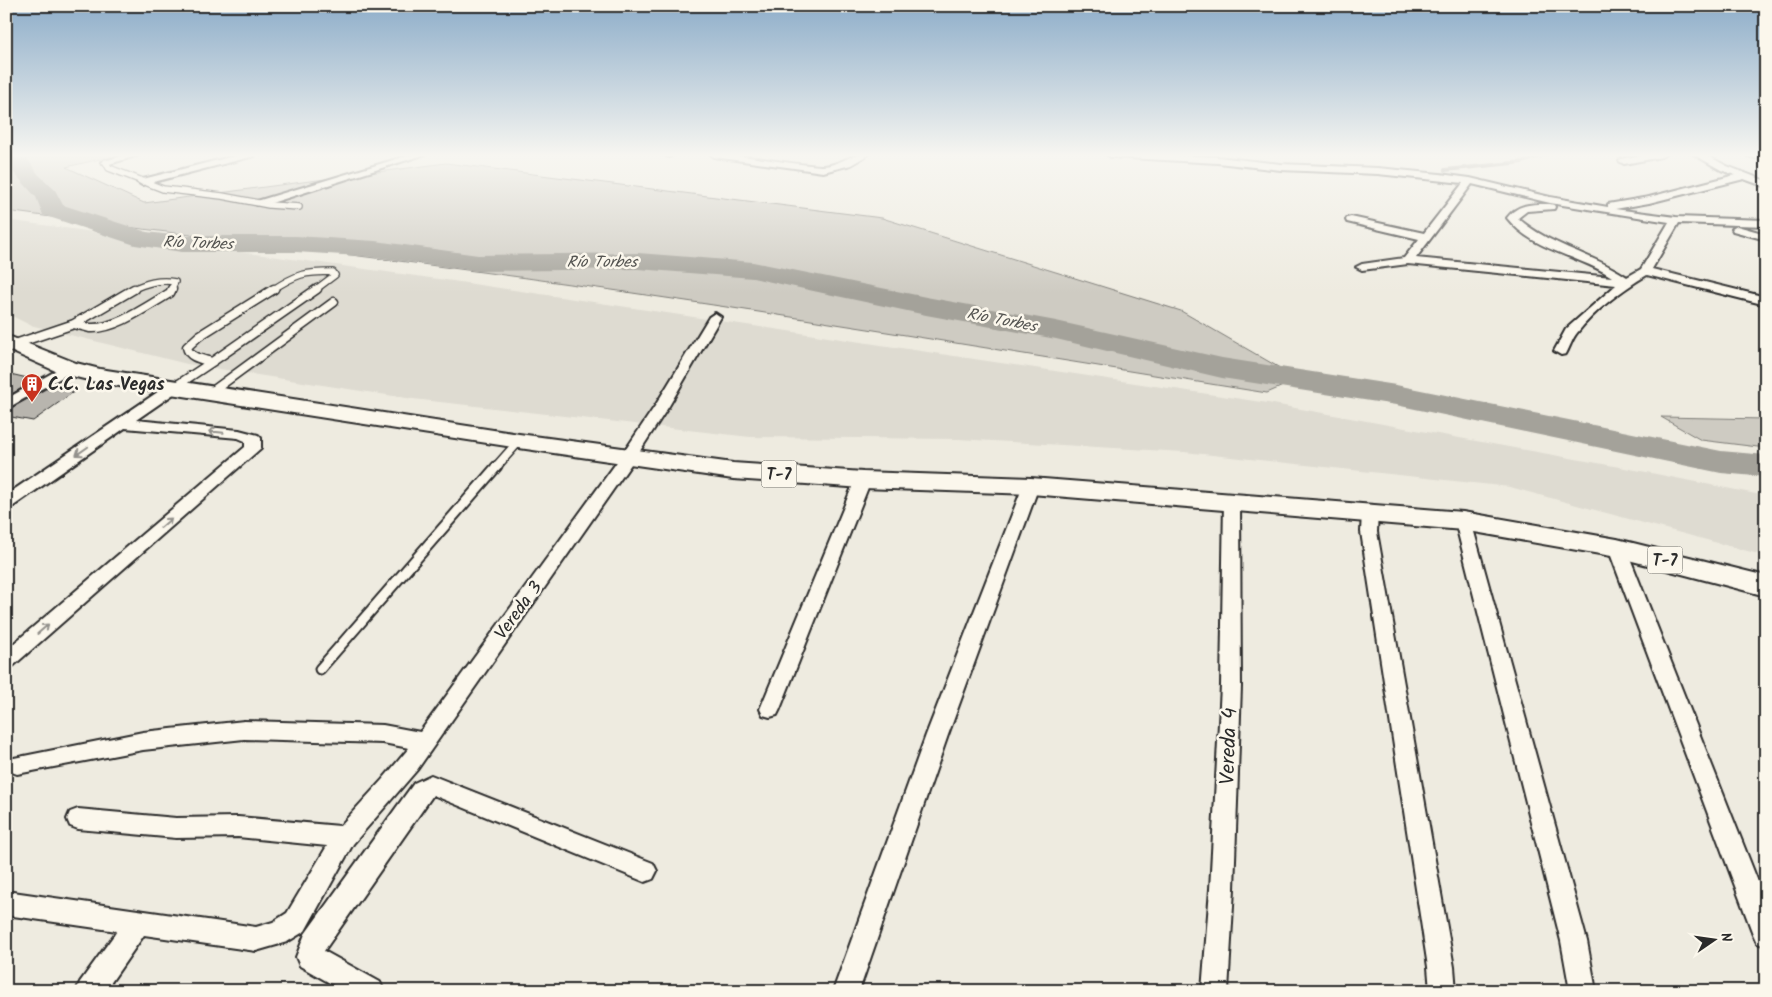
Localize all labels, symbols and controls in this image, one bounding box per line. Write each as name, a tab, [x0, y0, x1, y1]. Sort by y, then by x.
water label: Río Torbes	[162, 230, 236, 257]
water label: Río Torbes	[567, 250, 639, 275]
water label: Río Torbes	[965, 301, 1041, 340]
place label: C.C. Las Vegas	[48, 371, 165, 400]
building icon: C.C. Las Vegas	[20, 372, 44, 403]
one-way arrow	[208, 427, 224, 437]
one-way arrow	[75, 446, 89, 456]
road number: T-7	[762, 460, 796, 488]
one-way arrow	[159, 518, 172, 529]
road number: T-7	[1648, 546, 1682, 574]
street label: Vereda 3	[488, 575, 551, 646]
one-way arrow	[37, 624, 50, 635]
street label: Vereda 4	[1212, 707, 1247, 785]
north arrow	[1690, 914, 1740, 964]
text: N	[1714, 931, 1737, 944]

